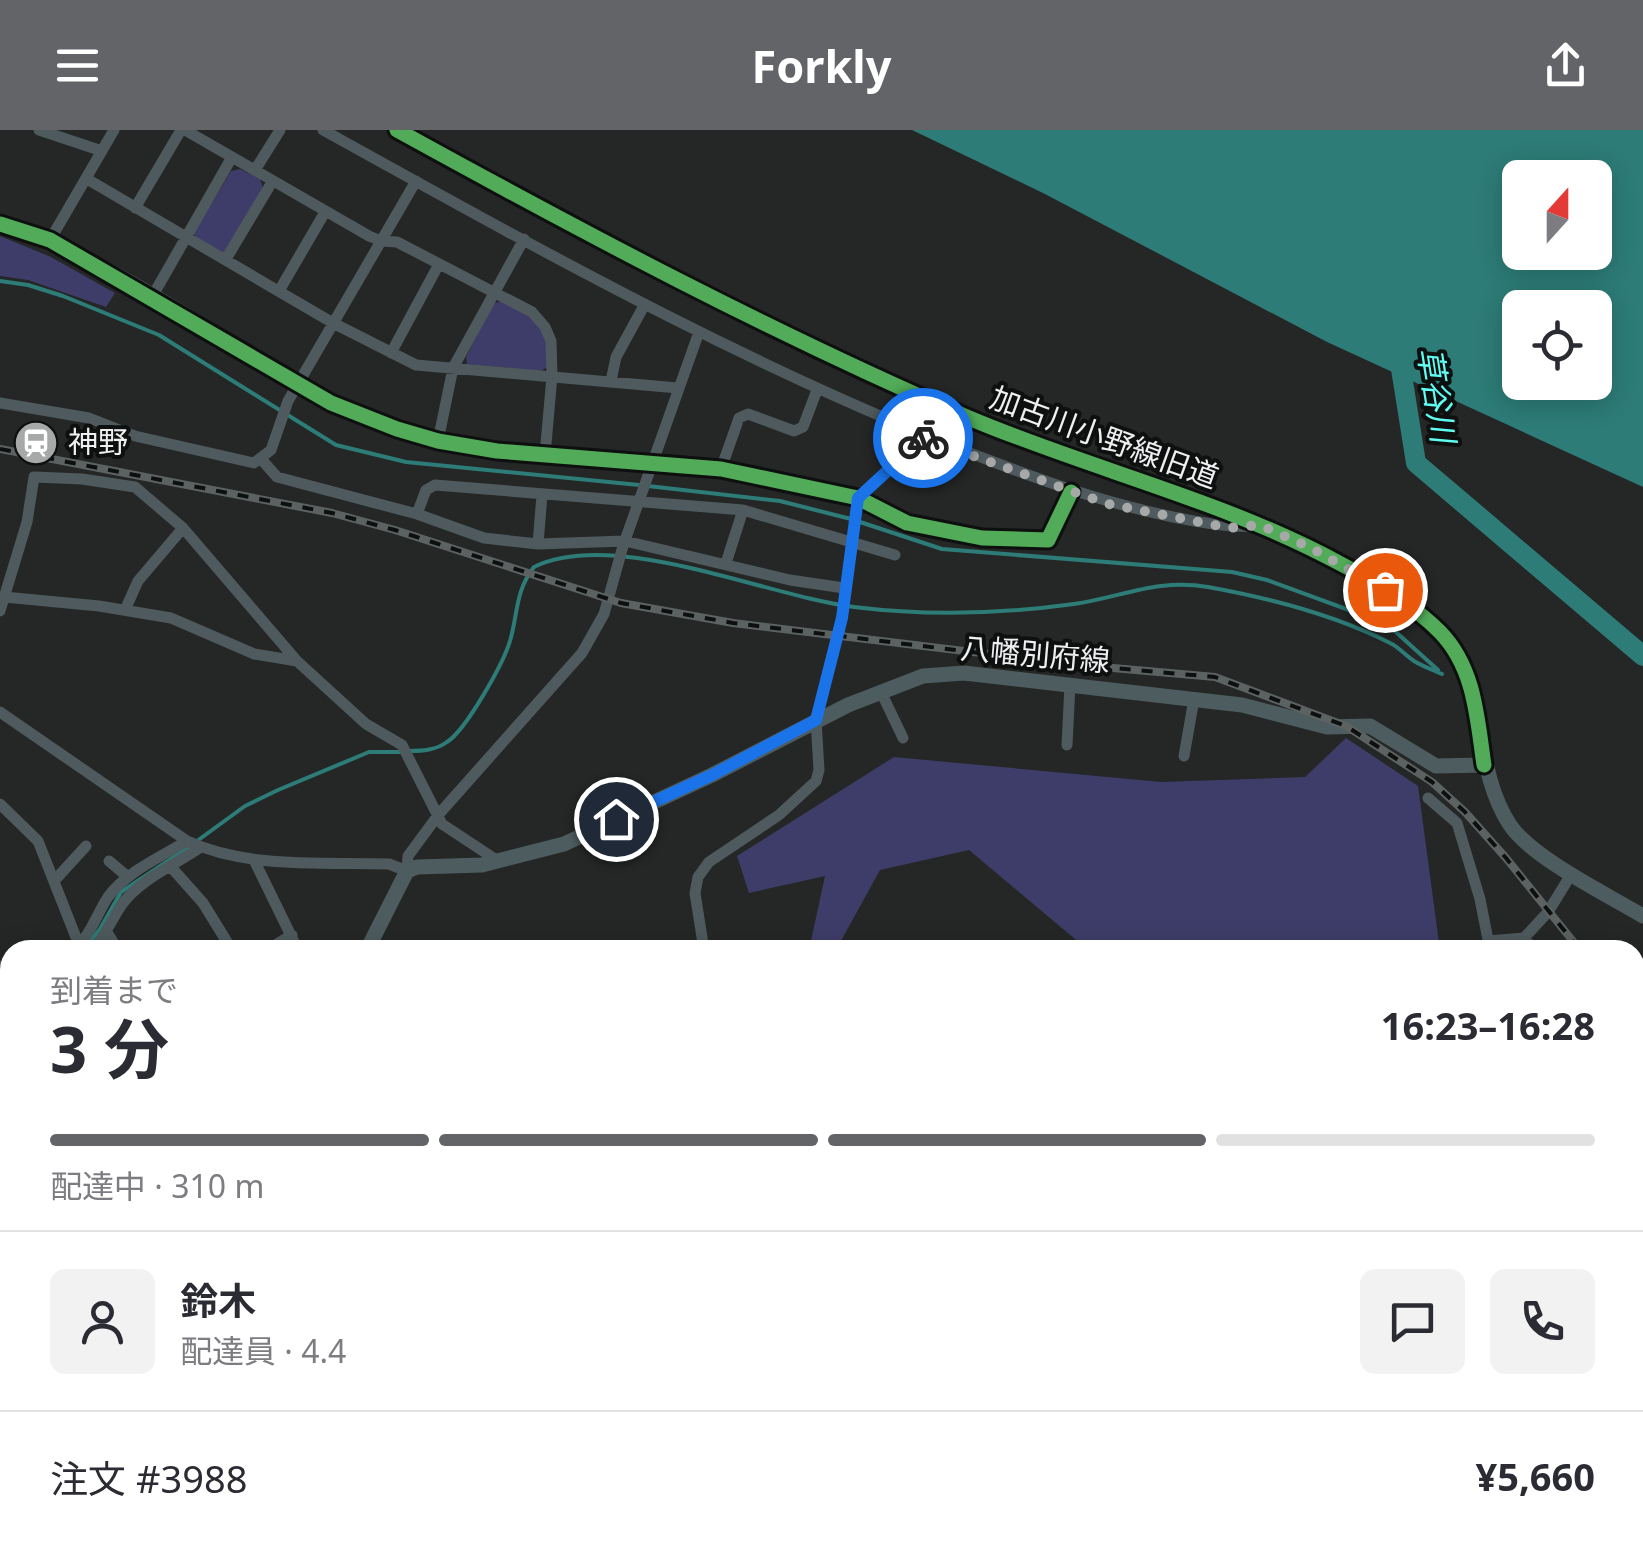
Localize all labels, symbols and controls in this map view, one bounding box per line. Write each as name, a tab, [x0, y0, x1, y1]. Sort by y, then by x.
text: Forkly	[752, 35, 891, 96]
icon: menu	[50, 38, 105, 93]
icon: share	[1538, 38, 1593, 93]
north arrow	[1502, 160, 1612, 270]
map controls	[1502, 160, 1612, 400]
button: locate	[1502, 290, 1612, 400]
water label: 草谷川	[1409, 344, 1467, 448]
street label: 加古川小野線旧道	[985, 376, 1224, 497]
courier	[873, 388, 973, 488]
icon: bike	[896, 411, 951, 466]
station icon: 神野	[13, 420, 59, 466]
place label: 神野	[68, 421, 128, 462]
pin	[1343, 548, 1428, 633]
icon: bag	[1358, 563, 1413, 618]
street label: 八幡別府線	[959, 627, 1112, 680]
pin	[574, 777, 659, 862]
icon: home	[589, 792, 644, 847]
text: 到着まで	[50, 968, 178, 1011]
text: 16:23–16:28	[1381, 999, 1595, 1051]
text: 3 分	[50, 1004, 169, 1092]
text: 配達中 · 310 m	[50, 1164, 264, 1207]
button: person	[50, 1269, 155, 1374]
button: chat	[1360, 1269, 1465, 1374]
button: phone	[1490, 1269, 1595, 1374]
text: 鈴木	[180, 1274, 256, 1326]
text: 配達員 · 4.4	[180, 1329, 346, 1372]
text: ¥5,660	[1475, 1450, 1595, 1502]
text: 注文 #3988	[50, 1452, 247, 1504]

